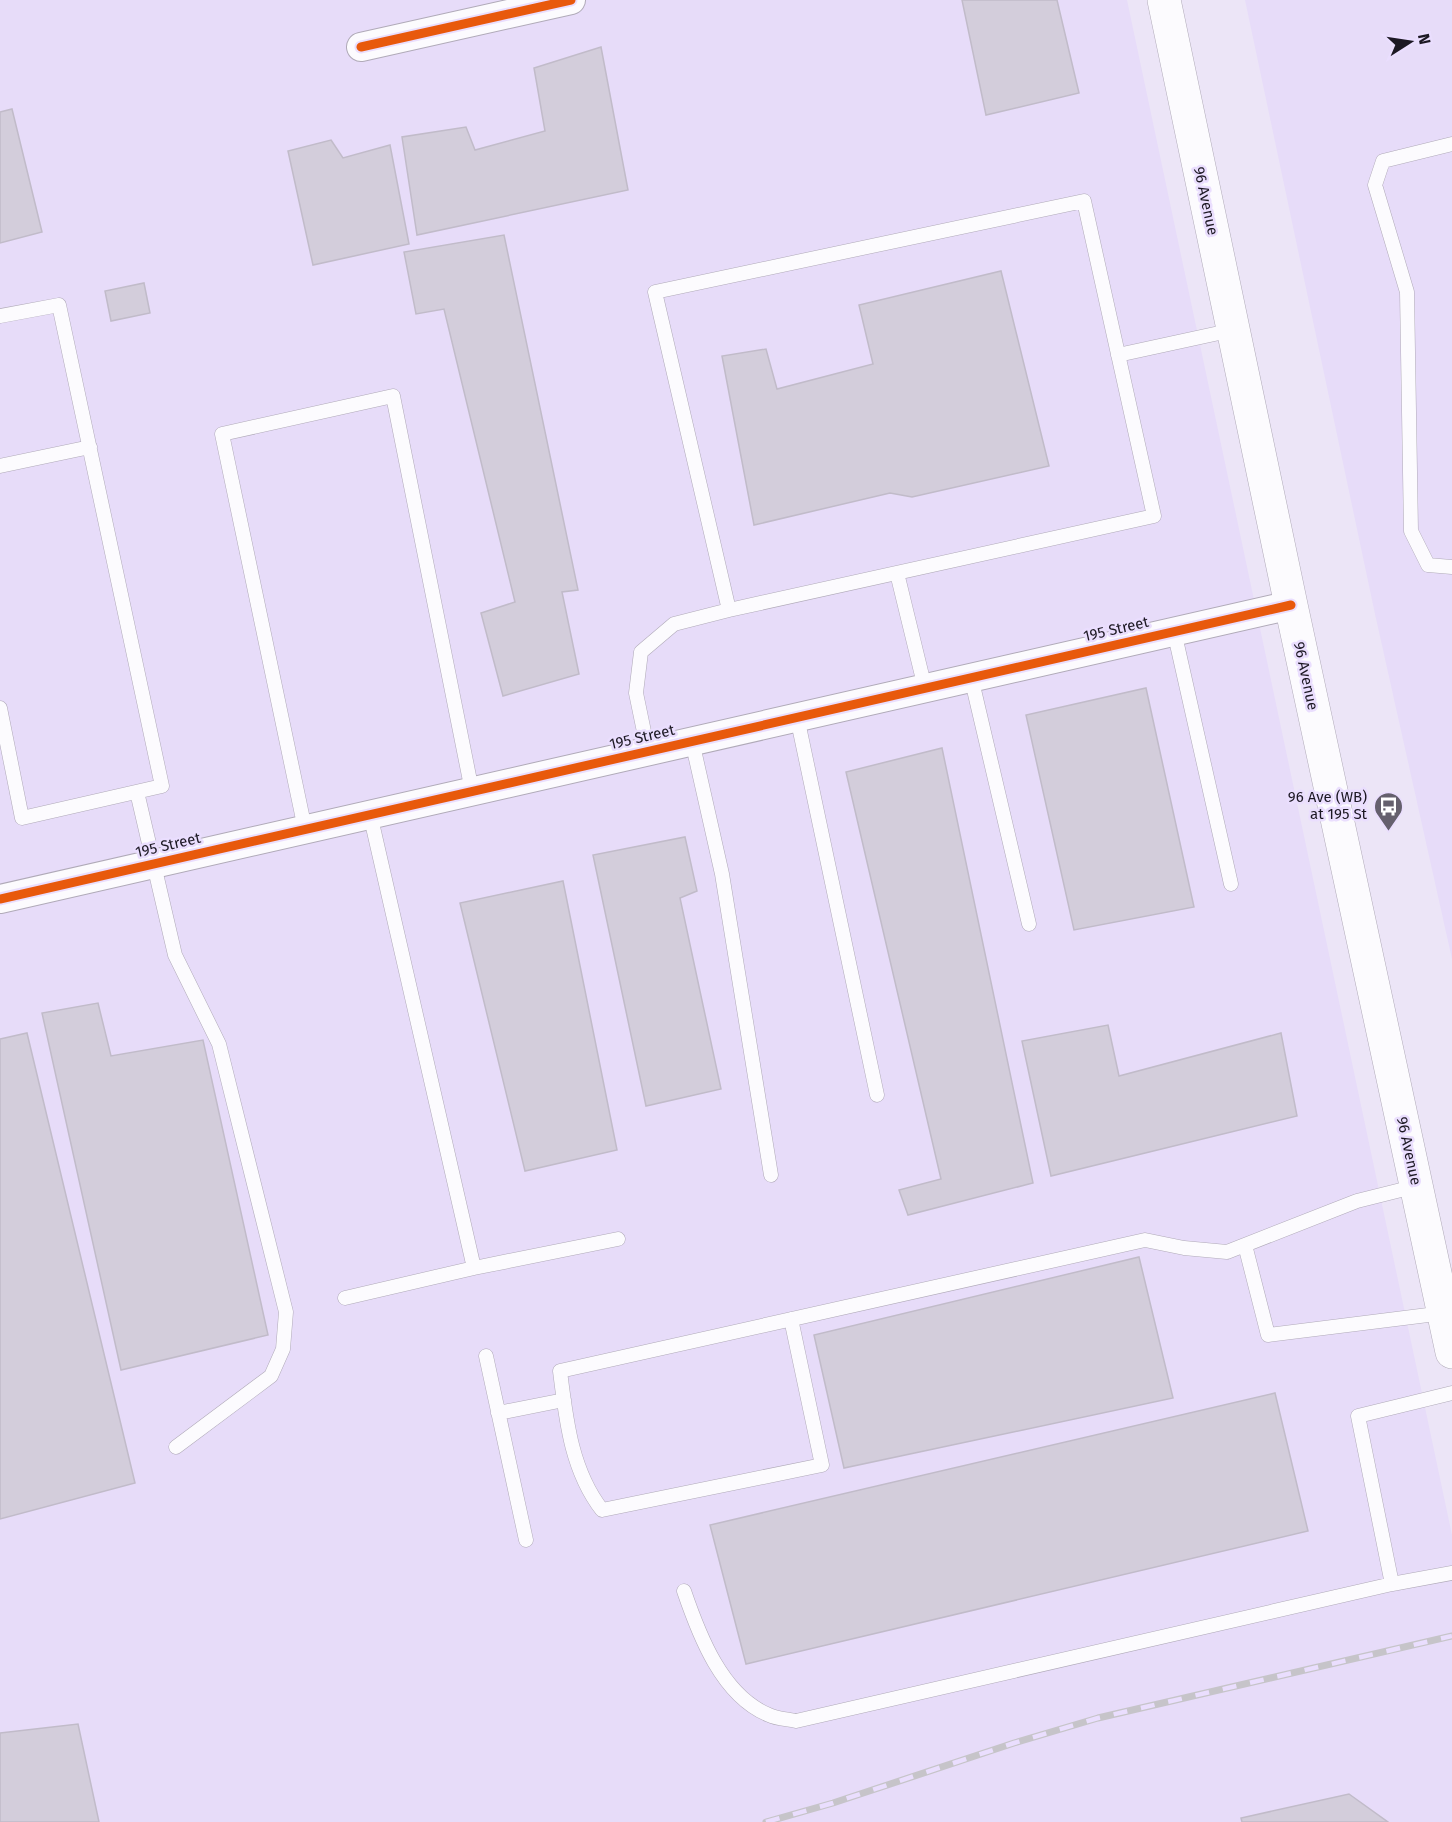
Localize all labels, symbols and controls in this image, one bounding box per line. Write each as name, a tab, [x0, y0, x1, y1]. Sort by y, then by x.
north arrow	[1380, 12, 1440, 72]
text: N	[1414, 32, 1435, 46]
street label: 96 Avenue	[1190, 165, 1222, 237]
street label: 195 Street	[1082, 613, 1151, 645]
street label: 96 Avenue	[1290, 640, 1322, 712]
street label: 195 Street	[608, 721, 677, 753]
place label: 96 Ave (WB) at 195 St	[1288, 788, 1368, 823]
bus stop icon: 96 Ave (WB) at 195 St	[1372, 790, 1404, 832]
street label: 195 Street	[134, 829, 203, 861]
street label: 96 Avenue	[1393, 1115, 1425, 1187]

